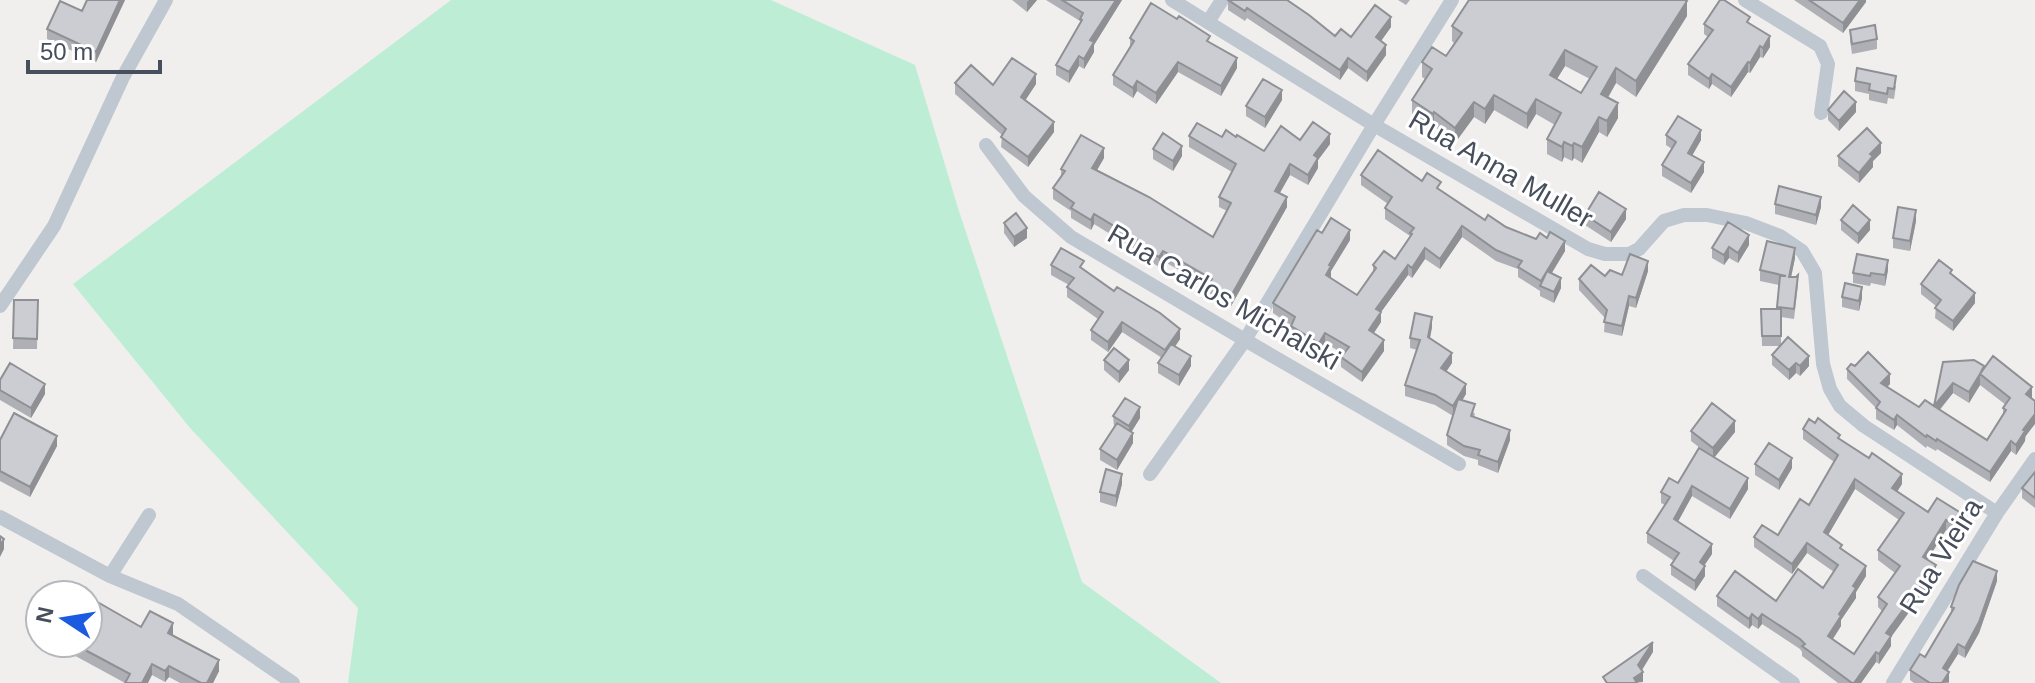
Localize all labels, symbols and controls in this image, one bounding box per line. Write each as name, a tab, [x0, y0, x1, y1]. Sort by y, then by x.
scale bar	[28, 24, 160, 74]
text: 50 m	[40, 38, 93, 65]
street label: Rua Anna Muller	[1404, 104, 1598, 234]
street label: Rua Carlos Michalski	[1102, 218, 1346, 376]
street label: Rua Vieira	[1893, 492, 1989, 619]
north arrow	[24, 579, 104, 659]
text: N	[31, 605, 59, 625]

